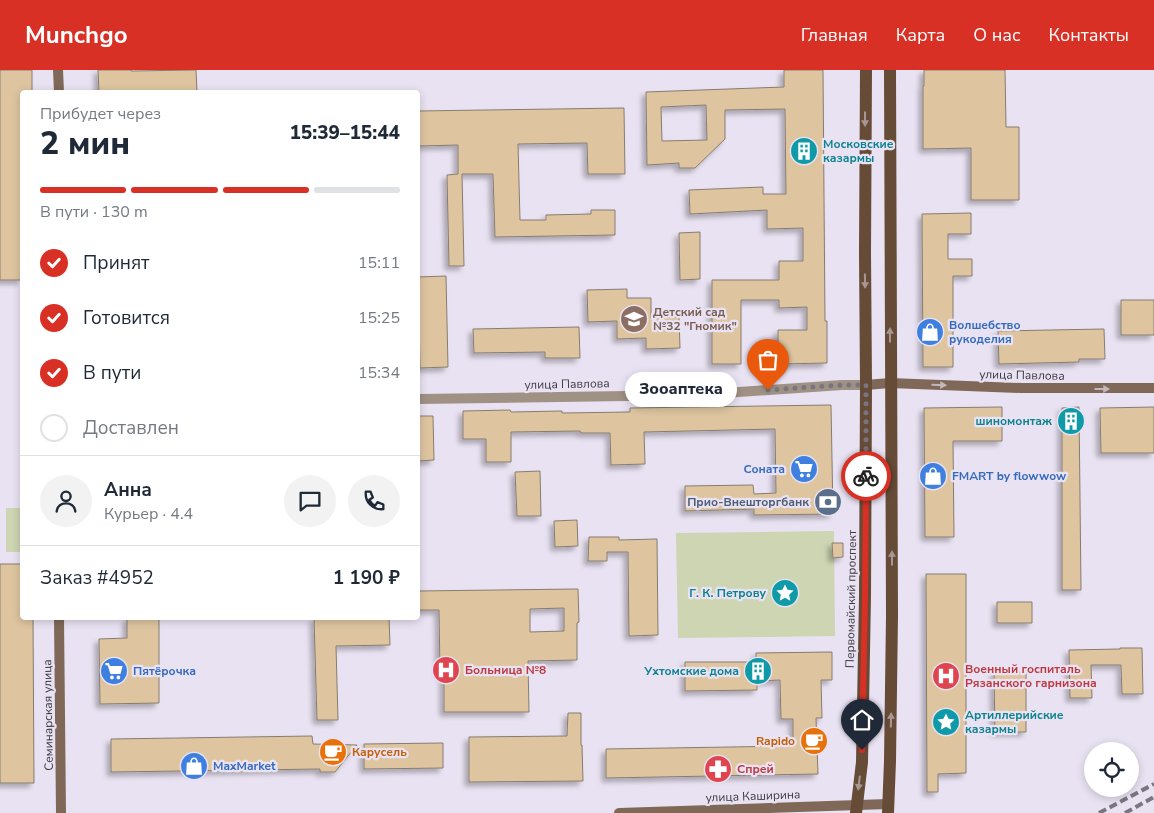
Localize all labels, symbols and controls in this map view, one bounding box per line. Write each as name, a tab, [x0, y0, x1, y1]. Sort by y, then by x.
text: Munchgo	[25, 19, 127, 51]
text: Главная	[801, 23, 868, 47]
text: Карта	[896, 23, 945, 47]
text: О нас	[973, 23, 1021, 47]
text: Контакты	[1049, 23, 1129, 47]
text: Прибудет через	[40, 103, 161, 125]
one-way arrow	[861, 111, 869, 127]
text: 15:39–15:44	[289, 120, 400, 146]
text: 2 мин	[40, 122, 130, 165]
building icon: Московские казармы	[789, 136, 819, 166]
place label: Московские казармы	[823, 136, 894, 166]
text: В пути · 130 m	[40, 201, 148, 223]
icon: check	[40, 249, 68, 277]
text: Принят	[83, 250, 150, 276]
text: 15:11	[358, 252, 400, 274]
one-way arrow	[861, 273, 869, 289]
icon: check	[40, 304, 68, 332]
school or university icon: Детский сад №32 "Гномик"	[619, 304, 649, 334]
place label: Детский сад №32 "Гномик"	[653, 304, 737, 334]
text: Готовится	[83, 305, 170, 331]
text: 15:25	[358, 307, 400, 329]
shop icon: Волшебство рукоделия	[915, 317, 945, 347]
place label: Волшебство рукоделия	[949, 317, 1021, 347]
one-way arrow	[886, 326, 894, 342]
pin	[747, 339, 789, 390]
icon: bag	[754, 346, 782, 374]
icon: check	[40, 359, 68, 387]
text: В пути	[83, 360, 141, 386]
text: 15:34	[358, 362, 400, 384]
street label: улица Павлова	[979, 366, 1065, 384]
callout: Зооаптека	[626, 372, 738, 408]
street label: улица Павлова	[524, 375, 610, 393]
text: Зооаптека	[639, 378, 723, 400]
one-way arrow	[931, 381, 947, 389]
one-way arrow	[1094, 385, 1110, 393]
building icon: шиномонтаж	[1056, 406, 1086, 436]
place label: шиномонтаж	[975, 413, 1052, 429]
text: Доставлен	[83, 415, 179, 441]
courier	[841, 451, 891, 501]
supermarket icon: Соната	[789, 454, 819, 484]
place label: Соната	[743, 461, 785, 477]
shop icon: FMART by flowwow	[918, 461, 948, 491]
icon: bike	[852, 462, 880, 490]
place label: FMART by flowwow	[952, 468, 1067, 484]
button: person	[40, 475, 92, 527]
button: chat	[284, 475, 336, 527]
button: phone	[348, 475, 400, 527]
text: Анна	[104, 477, 152, 503]
bank icon: Прио-Внешторгбанк	[813, 487, 843, 517]
place label: Прио-Внешторгбанк	[687, 494, 809, 510]
text: Курьер · 4.4	[104, 503, 193, 525]
street label: Первомайский проспект	[842, 529, 860, 668]
one-way arrow	[888, 549, 896, 565]
text: Заказ #4952	[40, 565, 154, 591]
text: 1 190 ₽	[333, 565, 400, 591]
place icon: Г. К. Петрову	[770, 578, 800, 608]
place label: Г. К. Петрову	[689, 585, 767, 601]
hospital icon: Больница №8	[431, 655, 461, 685]
supermarket icon: Пятёрочка	[99, 656, 129, 686]
building icon: Ухтомские дома	[743, 656, 773, 686]
street label: Семинарская улица	[39, 659, 57, 771]
hospital icon: Военный госпиталь Рязанского гарнизона	[931, 661, 961, 691]
place label: Военный госпиталь Рязанского гарнизона	[965, 661, 1097, 691]
place label: Больница №8	[465, 662, 546, 678]
place label: Пятёрочка	[133, 663, 196, 679]
place label: Ухтомские дома	[643, 663, 739, 679]
pin	[841, 699, 883, 750]
icon: home	[848, 706, 876, 734]
place icon: Артиллерийские казармы	[931, 707, 961, 737]
place label: Артиллерийские казармы	[965, 707, 1064, 737]
one-way arrow	[887, 712, 895, 728]
cafe icon: Rapido	[799, 726, 829, 756]
place label: Rapido	[756, 733, 795, 749]
cafe icon: Карусель	[318, 737, 348, 767]
map controls	[1084, 742, 1139, 797]
button: locate	[1084, 742, 1139, 797]
place label: Карусель	[352, 744, 407, 760]
shop icon: MaxMarket	[179, 751, 209, 781]
pharmacy icon: Спрей	[703, 754, 733, 784]
place label: MaxMarket	[213, 758, 276, 774]
place label: Спрей	[737, 761, 774, 777]
one-way arrow	[855, 776, 863, 792]
street label: улица Каширина	[705, 786, 801, 806]

